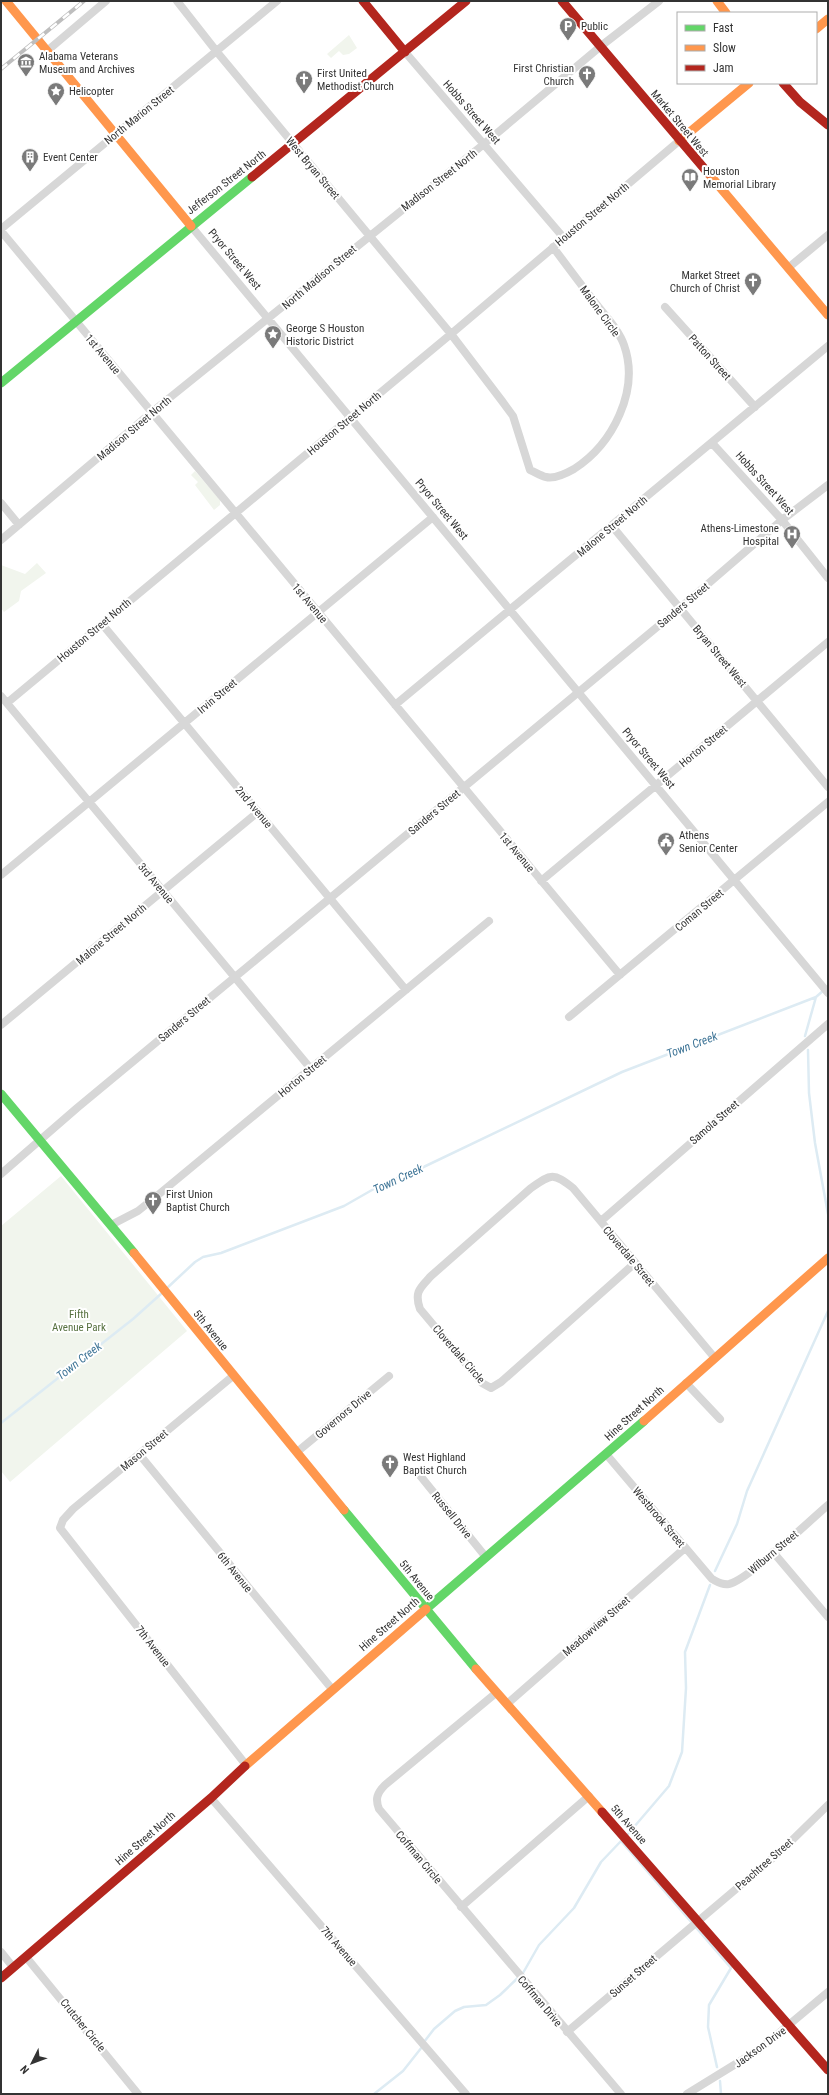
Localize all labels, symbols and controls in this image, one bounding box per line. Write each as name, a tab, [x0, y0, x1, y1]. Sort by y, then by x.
legend	[677, 12, 817, 84]
parking icon: Public	[558, 16, 578, 41]
place label: Public	[581, 20, 608, 33]
text: Fast	[713, 21, 734, 35]
text: Slow	[713, 41, 736, 55]
place label: Alabama Veterans Museum and Archives	[39, 50, 135, 76]
museum icon: Alabama Veterans Museum and Archives	[16, 52, 36, 77]
text: Jam	[713, 61, 734, 75]
place label: First Christian Church	[513, 62, 574, 88]
church icon: First Christian Church	[577, 64, 597, 89]
place label: First United Methodist Church	[317, 67, 394, 93]
church icon: First United Methodist Church	[294, 69, 314, 94]
street label: Hobbs Street West	[440, 78, 503, 147]
place icon: Helicopter	[46, 81, 66, 106]
street label: North Marion Street	[102, 83, 177, 147]
place label: Helicopter	[69, 85, 114, 98]
street label: Market Street West	[648, 87, 711, 159]
street label: West Bryan Street	[283, 135, 342, 202]
building icon: Event Center	[20, 147, 40, 172]
street label: Jefferson Street North	[184, 147, 269, 217]
street label: Madison Street North	[399, 147, 480, 214]
place label: Event Center	[43, 151, 98, 164]
place label: Houston Memorial Library	[703, 165, 776, 191]
library icon: Houston Memorial Library	[680, 167, 700, 192]
street label: Houston Street North	[553, 180, 632, 249]
street label: Pryor Street West	[205, 226, 264, 292]
street label: North Madison Street	[280, 243, 359, 312]
place label: Market Street Church of Christ	[670, 269, 740, 295]
church icon: Market Street Church of Christ	[743, 271, 763, 296]
street label: Malone Circle	[577, 283, 622, 339]
place label: George S Houston Historic District	[286, 322, 364, 348]
place icon: George S Houston Historic District	[263, 324, 283, 349]
street label: 1st Avenue	[82, 332, 123, 377]
street label: Patton Street	[686, 332, 733, 383]
street label: Houston Street North	[305, 389, 384, 458]
street label: Madison Street North	[95, 394, 174, 463]
street label: Hobbs Street West	[733, 449, 796, 518]
street label: Pryor Street West	[412, 476, 471, 542]
street label: Malone Street North	[575, 493, 650, 559]
place label: Athens-Limestone Hospital	[701, 522, 779, 548]
hospital icon: Athens-Limestone Hospital	[782, 524, 802, 549]
street label: Sanders Street	[655, 580, 712, 631]
street label: 1st Avenue	[289, 581, 330, 626]
street label: Houston Street North	[55, 596, 134, 665]
street label: Bryan Street West	[690, 623, 749, 690]
street label: Irvin Street	[195, 676, 240, 716]
street label: Horton Street	[677, 723, 730, 770]
street label: Pryor Street West	[619, 725, 678, 791]
street label: 2nd Avenue	[232, 784, 275, 831]
street label: Sanders Street	[406, 787, 463, 838]
place label: Athens Senior Center	[679, 829, 738, 855]
street label: 1st Avenue	[496, 830, 537, 875]
public building icon: Athens Senior Center	[656, 831, 676, 856]
street label: 3rd Avenue	[135, 861, 176, 906]
street label: Coman Street	[673, 886, 726, 934]
street label: Malone Street North	[74, 901, 149, 967]
street label: Sanders Street	[156, 994, 213, 1045]
water label: Town Creek	[665, 1029, 720, 1061]
street label: Horton Street	[276, 1053, 329, 1100]
street label: Samola Street	[687, 1098, 742, 1147]
water label: Town Creek	[371, 1161, 426, 1197]
place label: First Union Baptist Church	[166, 1188, 230, 1214]
church icon: First Union Baptist Church	[143, 1190, 163, 1215]
street label: Cloverdale Street	[600, 1224, 657, 1289]
street label: 5th Avenue	[190, 1307, 231, 1353]
park label: Fifth Avenue Park	[52, 1308, 106, 1334]
street label: Cloverdale Circle	[430, 1323, 487, 1386]
water label: Town Creek	[54, 1339, 105, 1383]
street label: Hine Street North	[602, 1383, 667, 1443]
street label: Governors Drive	[313, 1387, 374, 1441]
street label: Mason Street	[118, 1427, 171, 1474]
place label: West Highland Baptist Church	[403, 1451, 467, 1477]
church icon: West Highland Baptist Church	[380, 1453, 400, 1478]
street label: Westbrook Street	[630, 1485, 688, 1550]
street label: Russell Drive	[429, 1490, 474, 1541]
street label: Wilburn Street	[746, 1528, 801, 1577]
street label: 6th Avenue	[214, 1549, 255, 1595]
street label: 5th Avenue	[396, 1557, 437, 1603]
street label: Meadowview Street	[560, 1594, 633, 1659]
street label: Hine Street North	[357, 1595, 422, 1654]
street label: 7th Avenue	[133, 1623, 173, 1669]
street label: 5th Avenue	[608, 1802, 649, 1847]
street label: Hine Street North	[113, 1809, 178, 1868]
street label: Coffman Circle	[393, 1828, 444, 1886]
street label: Peachtree Street	[733, 1836, 796, 1893]
street label: 7th Avenue	[318, 1924, 359, 1969]
street label: Sunset Street	[607, 1952, 660, 2000]
street label: Coffman Drive	[515, 1973, 565, 2029]
street label: Crutcher Circle	[57, 1996, 108, 2054]
street label: Jackson Drive	[732, 2024, 789, 2071]
north arrow	[12, 2043, 52, 2083]
text: N	[18, 2062, 32, 2076]

